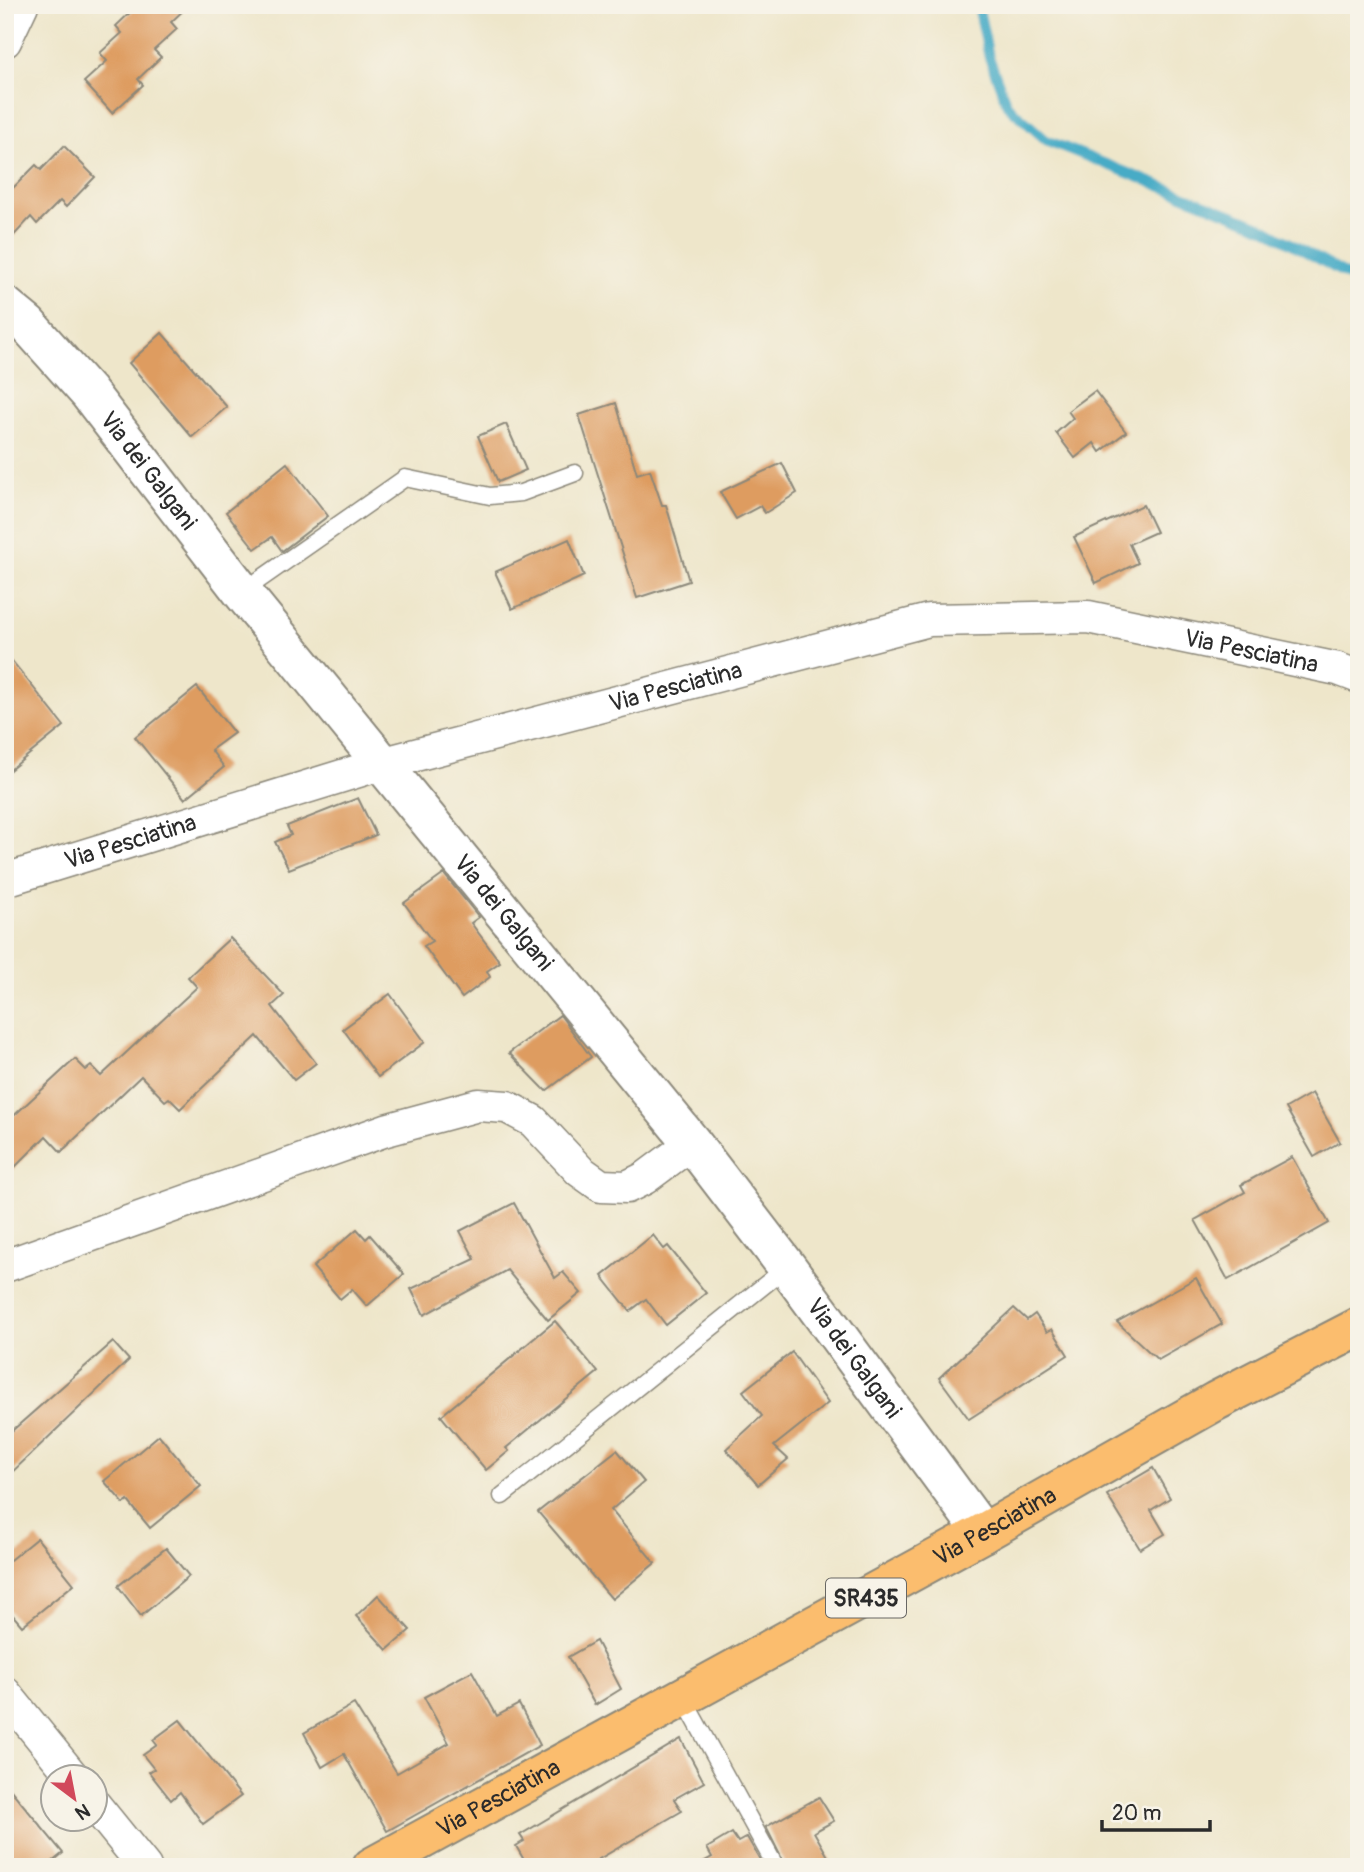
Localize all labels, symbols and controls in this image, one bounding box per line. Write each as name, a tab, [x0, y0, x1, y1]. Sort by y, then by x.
street label: Via dei Galgani	[93, 406, 203, 536]
street label: Via Pesciatina	[1182, 623, 1321, 680]
street label: Via Pesciatina	[606, 656, 745, 718]
street label: Via Pesciatina	[61, 808, 200, 876]
street label: Via dei Galgani	[447, 849, 559, 977]
street label: Via dei Galgani	[800, 1293, 907, 1424]
street label: Via Pesciatina	[928, 1480, 1062, 1572]
road number: SR435	[826, 1578, 906, 1618]
street label: Via Pesciatina	[432, 1753, 565, 1844]
north arrow	[38, 1764, 108, 1834]
scale bar	[1102, 1788, 1210, 1832]
text: N	[71, 1798, 94, 1825]
text: 20 m	[1112, 1800, 1161, 1827]

